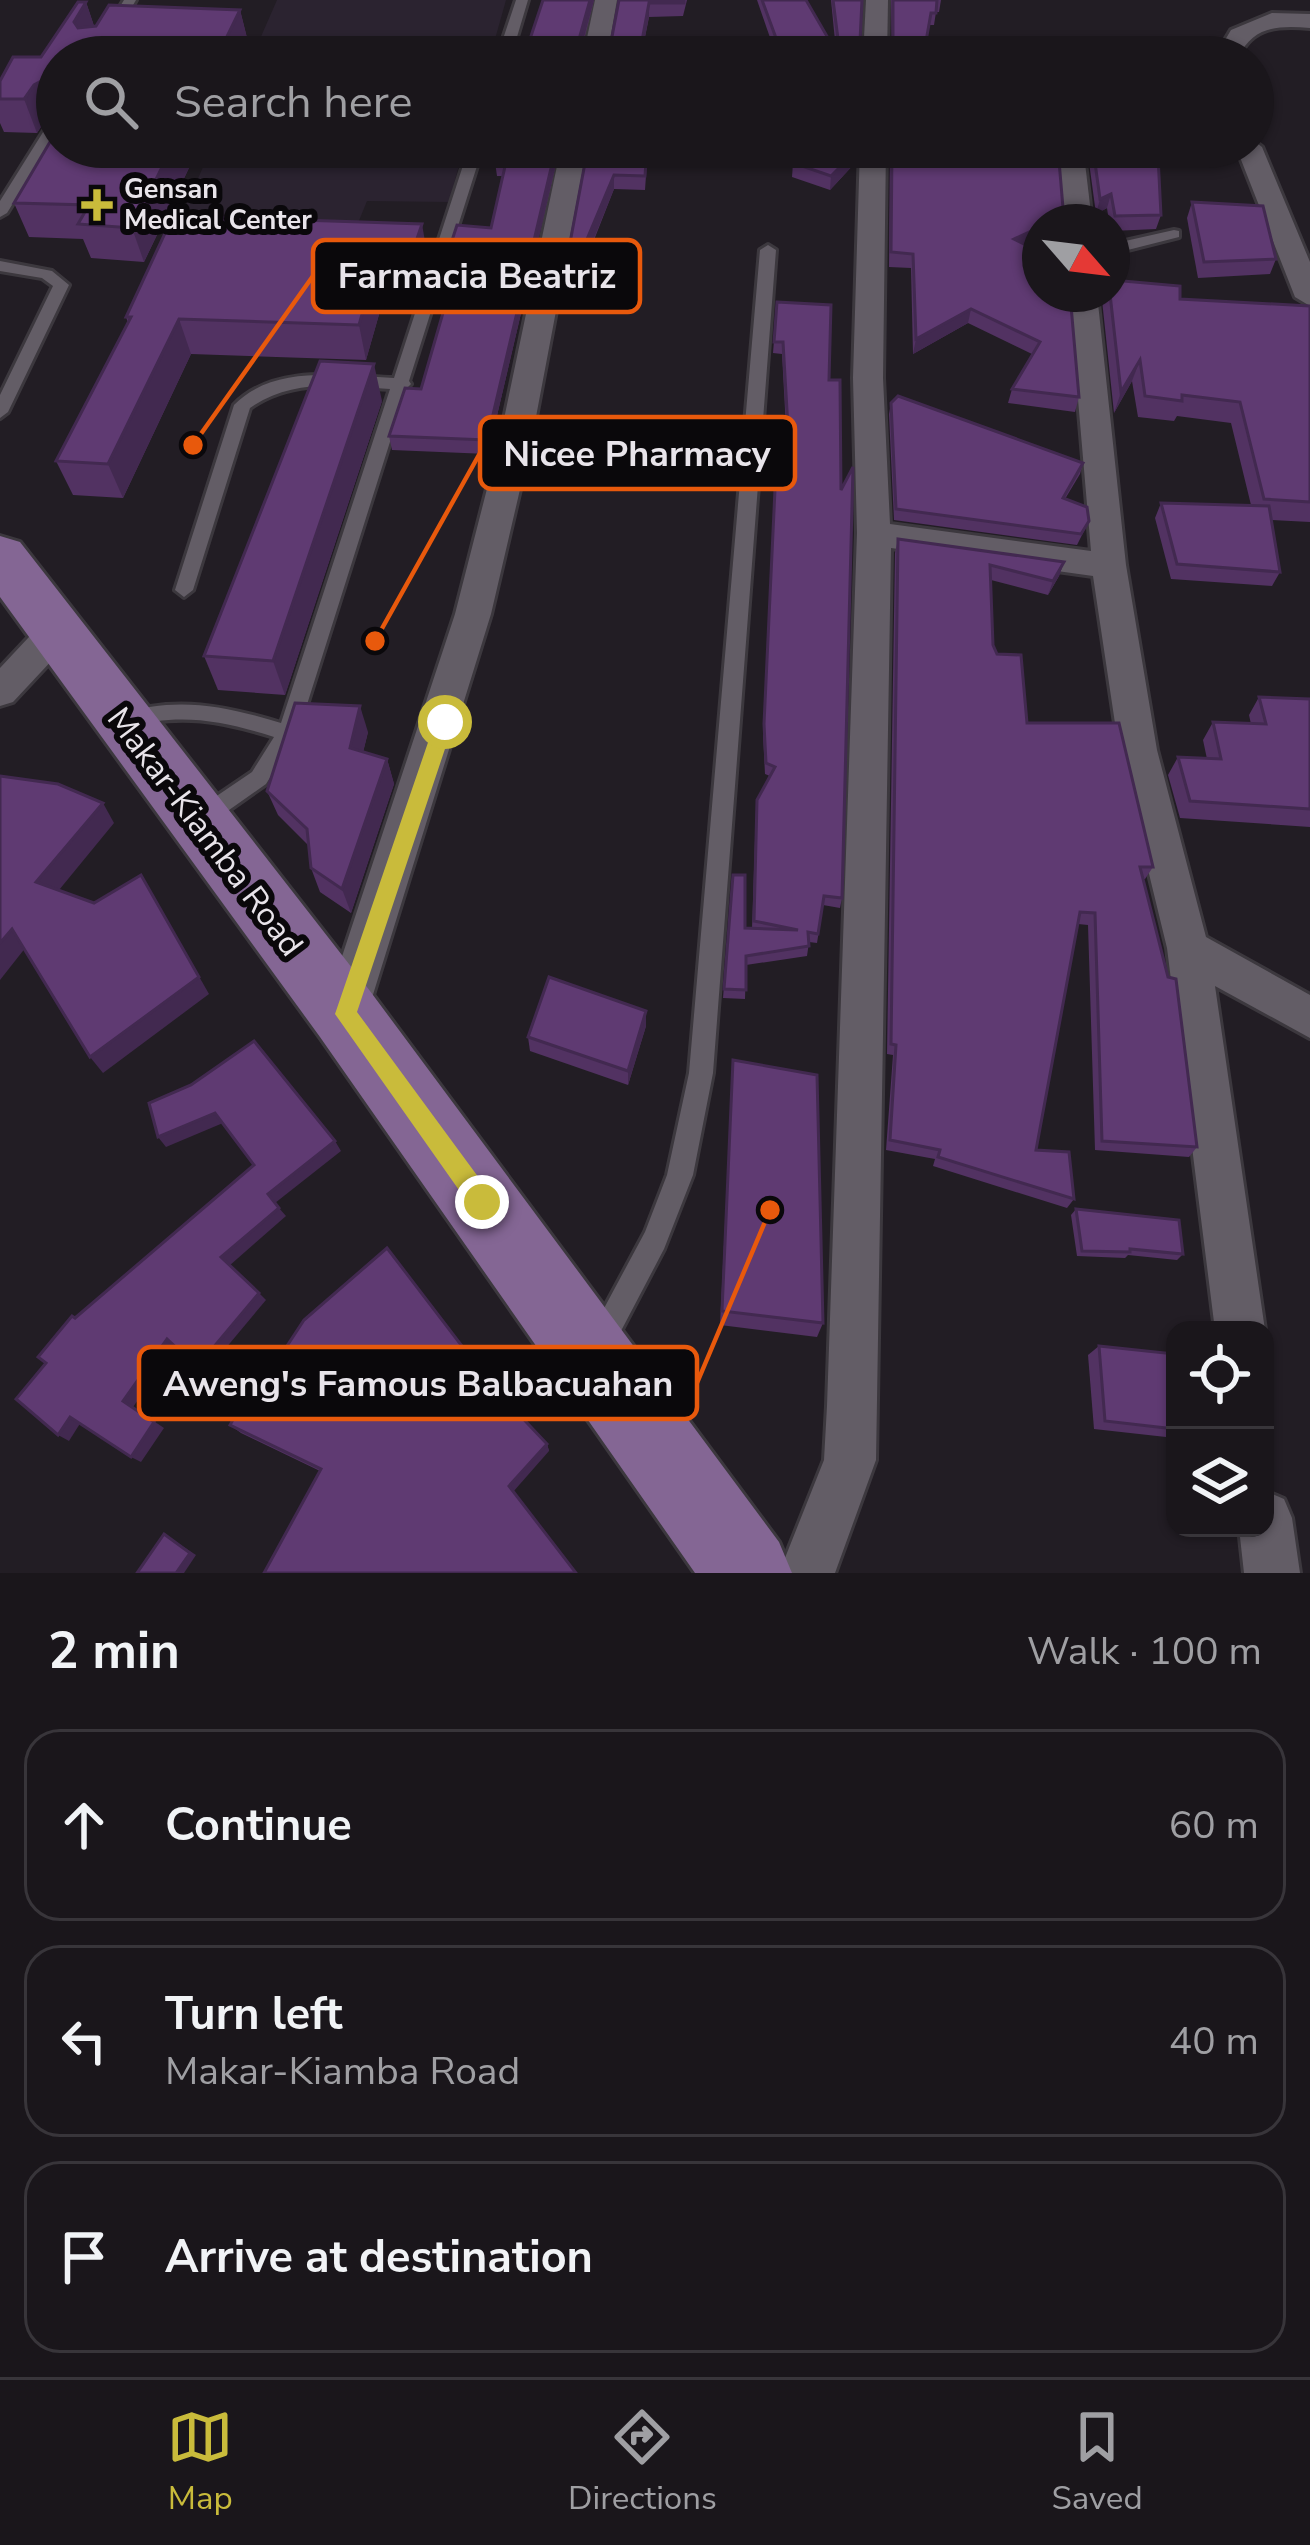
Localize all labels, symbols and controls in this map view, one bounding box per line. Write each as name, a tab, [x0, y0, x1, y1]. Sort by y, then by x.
search box	[36, 36, 1274, 168]
icon: search	[78, 69, 144, 135]
text: Search here	[174, 72, 413, 133]
place label: Gensan Medical Center	[124, 171, 312, 239]
marker: Gensan Medical Center	[81, 189, 113, 221]
north arrow	[1022, 204, 1130, 312]
callout: Farmacia Beatriz	[313, 240, 640, 312]
text: Farmacia Beatriz	[338, 252, 616, 301]
callout: Nicee Pharmacy	[480, 417, 795, 489]
text: Nicee Pharmacy	[503, 430, 772, 479]
route start	[418, 695, 472, 749]
street label: Makar-Kiamba Road	[96, 698, 313, 965]
route end	[455, 1175, 509, 1229]
map controls	[1166, 1321, 1274, 1537]
button: locate	[1166, 1321, 1274, 1429]
callout: Aweng's Famous Balbacuahan	[139, 1347, 697, 1419]
text: Aweng's Famous Balbacuahan	[163, 1360, 673, 1409]
button: layers	[1166, 1429, 1274, 1537]
text: 2 min	[48, 1616, 180, 1686]
text: Walk · 100 m	[1027, 1625, 1262, 1678]
icon: ahead	[51, 1792, 117, 1858]
text: Continue	[165, 1795, 352, 1856]
text: 60 m	[1169, 1799, 1259, 1852]
text: Turn left	[165, 1984, 343, 2045]
icon: left	[51, 2008, 117, 2074]
text: 40 m	[1169, 2015, 1259, 2068]
text: Makar-Kiamba Road	[165, 2045, 520, 2098]
icon: arrive	[51, 2224, 117, 2290]
text: Arrive at destination	[165, 2227, 593, 2288]
tab: Map	[167, 2404, 233, 2521]
tab: Directions	[568, 2404, 717, 2521]
tab: Saved	[1051, 2404, 1143, 2521]

